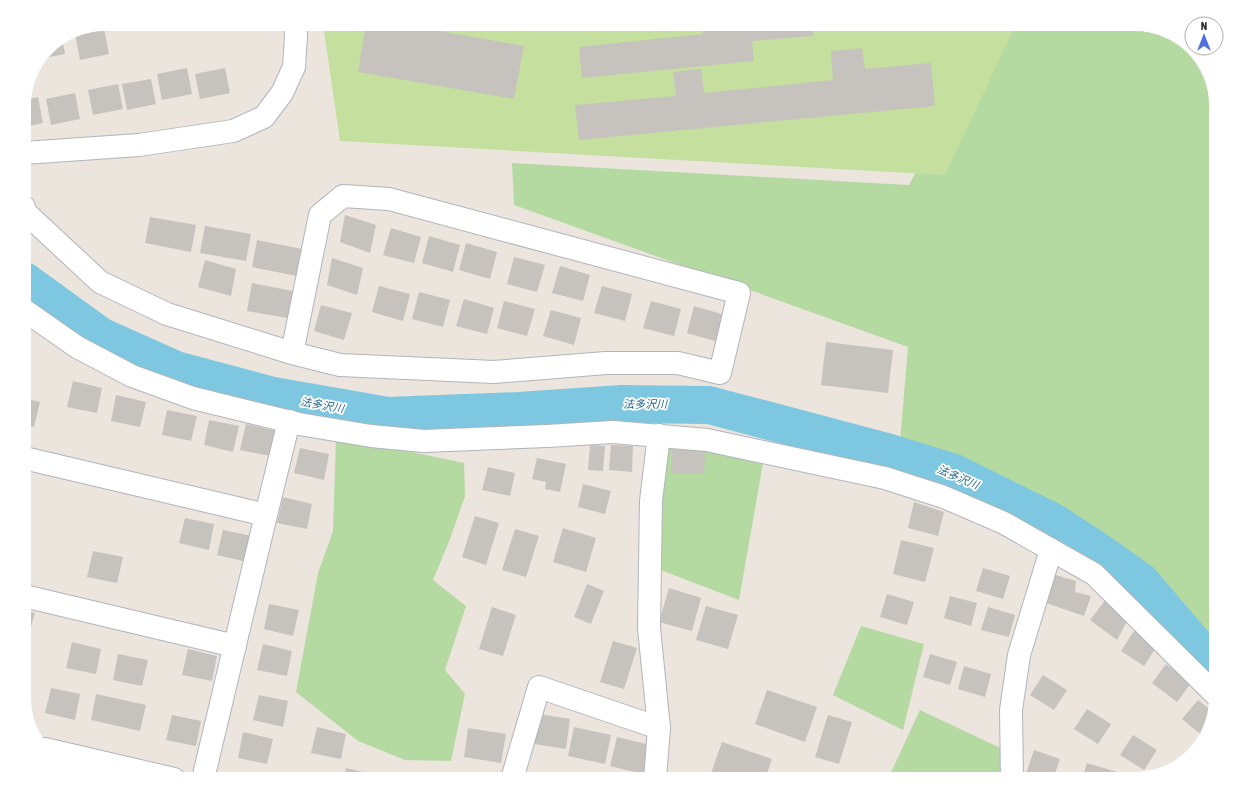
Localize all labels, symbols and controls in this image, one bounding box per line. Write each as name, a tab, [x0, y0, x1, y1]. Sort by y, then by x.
north arrow	[1184, 16, 1224, 56]
text: N	[1201, 20, 1207, 32]
water label: 法多沢川	[299, 395, 346, 415]
water label: 法多沢川	[623, 398, 668, 410]
water label: 法多沢川	[935, 463, 982, 492]

